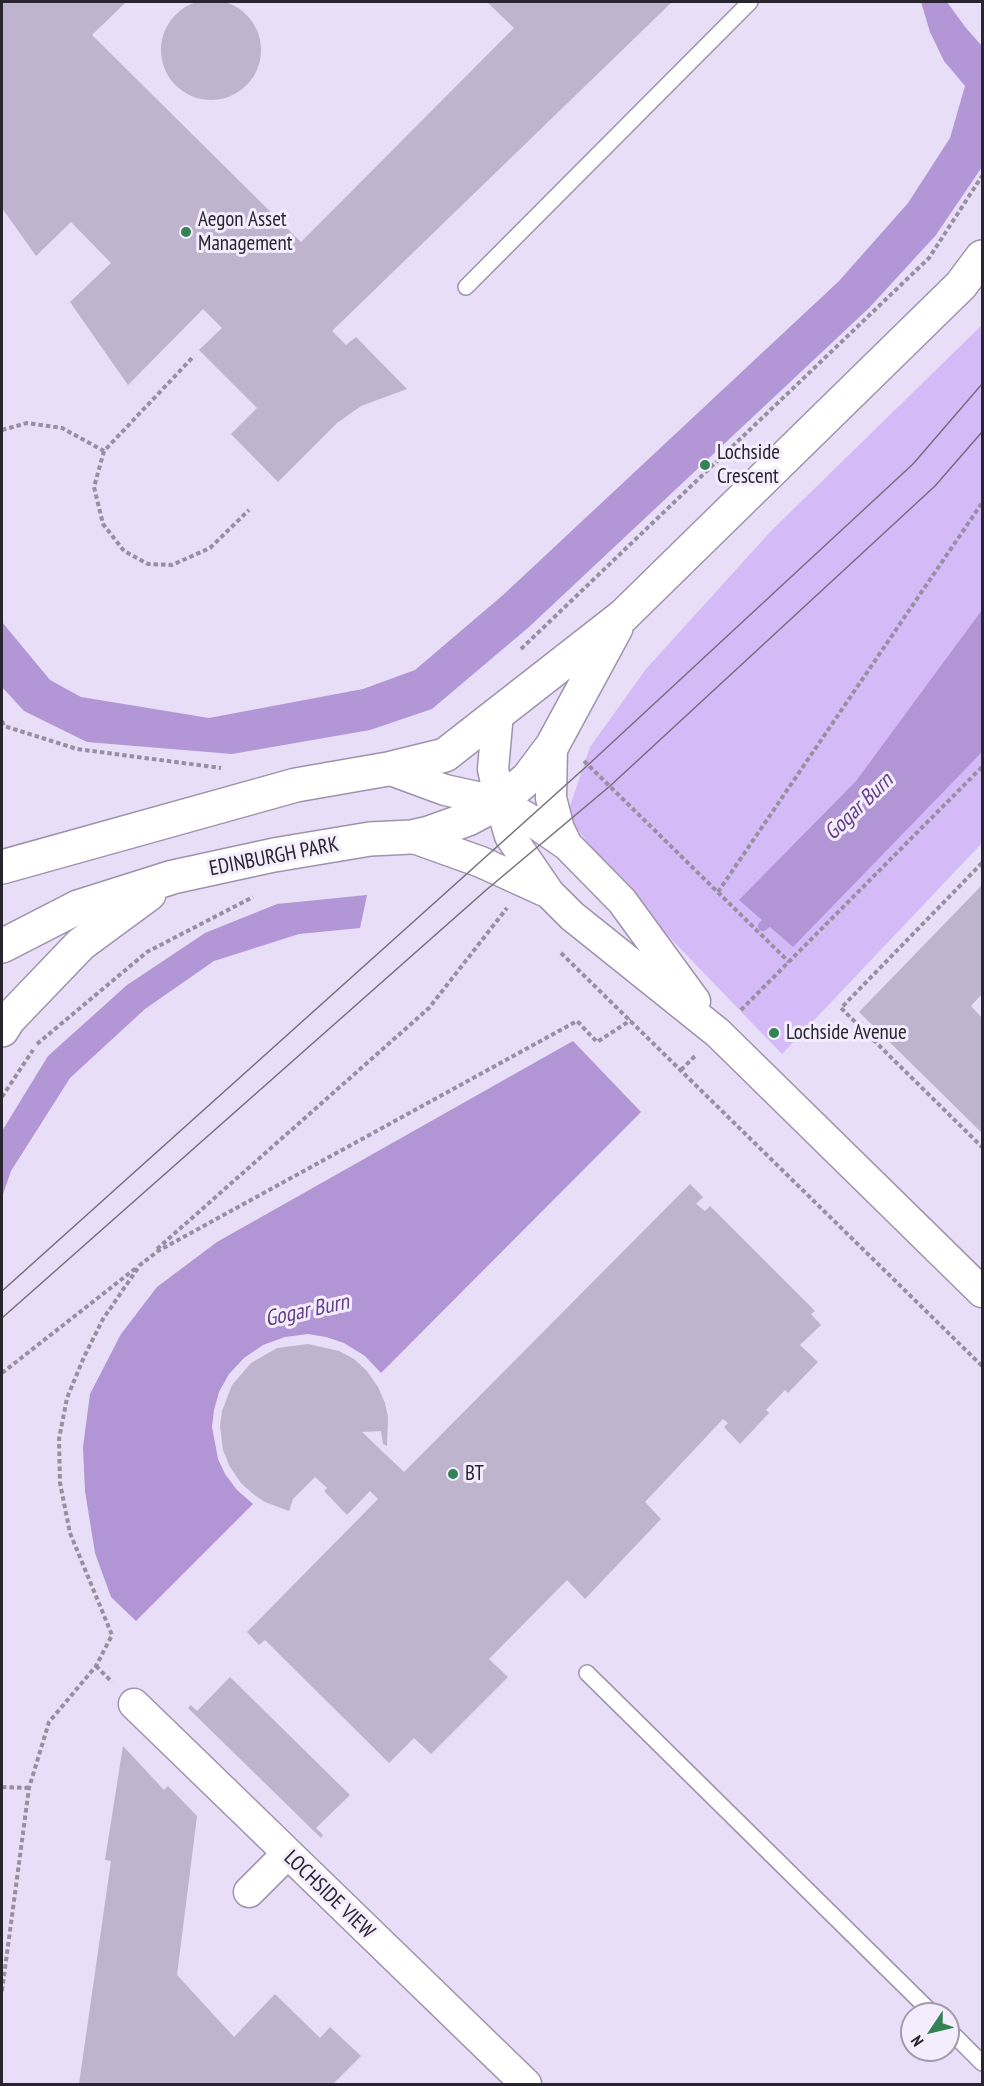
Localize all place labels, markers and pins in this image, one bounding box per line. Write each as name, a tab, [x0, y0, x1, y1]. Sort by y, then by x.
place label: Aegon Asset Management	[198, 207, 292, 257]
marker: Aegon Asset Management	[179, 225, 193, 239]
place label: Lochside Crescent	[717, 440, 780, 490]
marker: Lochside Crescent	[698, 458, 712, 472]
place label: Lochside Avenue	[786, 1020, 907, 1046]
marker: Lochside Avenue	[767, 1026, 781, 1040]
place label: BT	[465, 1461, 484, 1487]
marker: BT	[446, 1467, 460, 1481]

